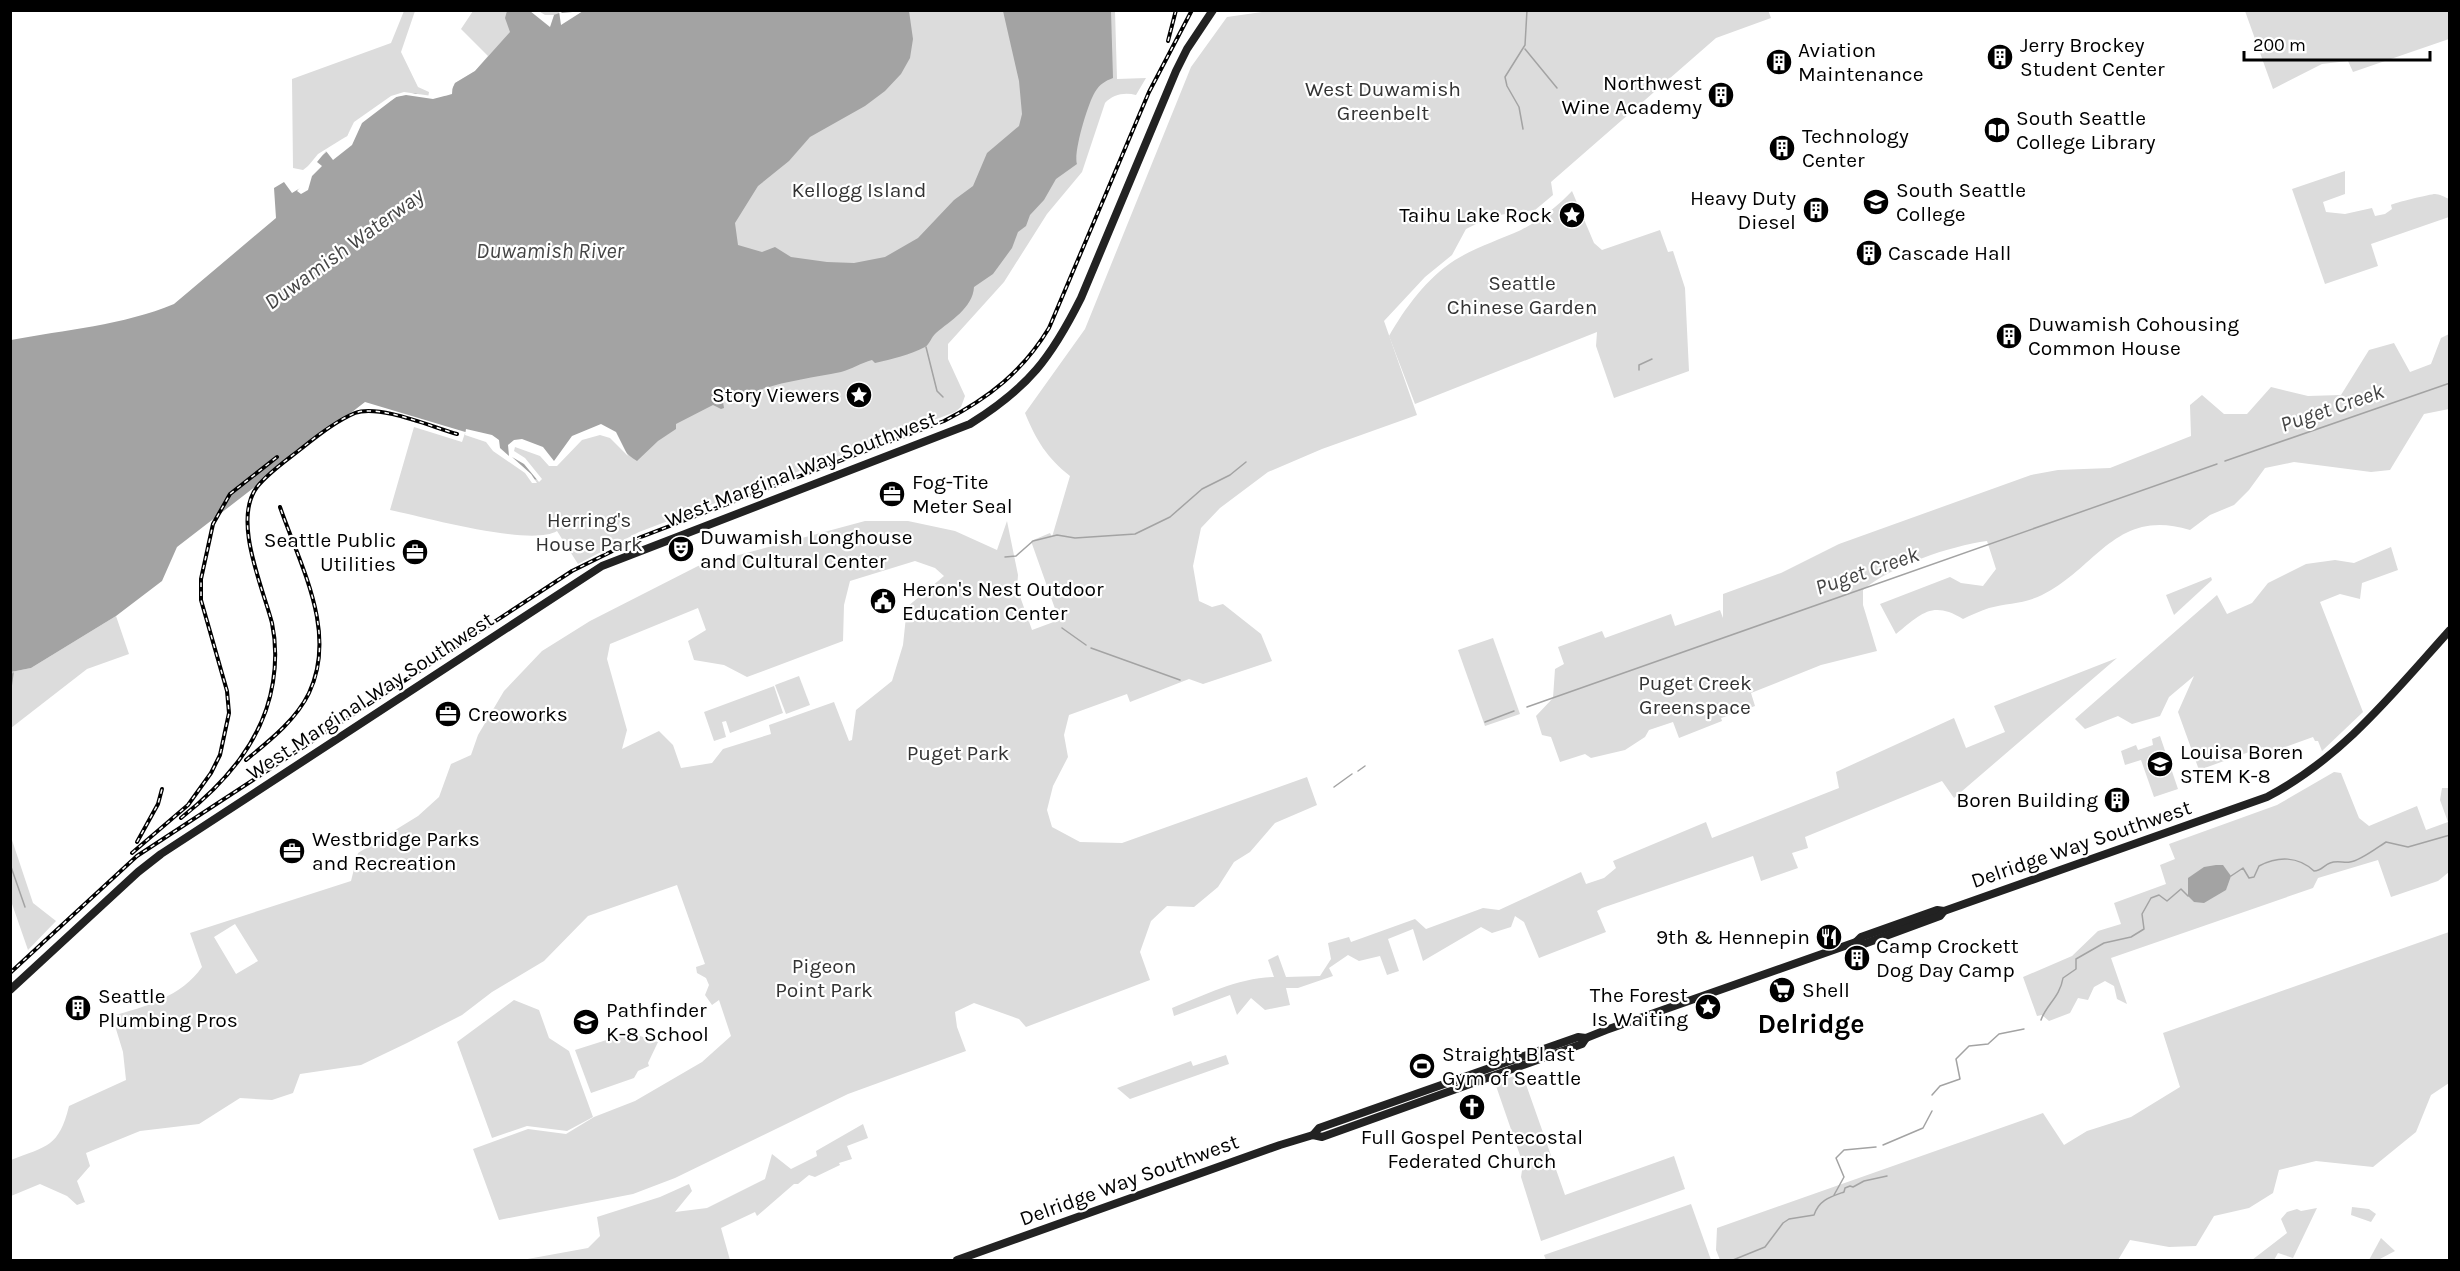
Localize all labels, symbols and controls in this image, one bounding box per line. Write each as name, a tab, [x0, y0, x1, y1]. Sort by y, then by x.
scale bar	[2244, 24, 2430, 62]
place label: Jerry Brockey Student Center	[2020, 33, 2165, 81]
text: 200 m	[2253, 34, 2306, 56]
place label: Aviation Maintenance	[1798, 38, 1924, 86]
building icon: Jerry Brockey Student Center	[1985, 42, 2015, 72]
building icon: Aviation Maintenance	[1764, 47, 1794, 77]
place label: Northwest Wine Academy	[1561, 71, 1702, 119]
park label: West Duwamish Greenbelt	[1305, 77, 1461, 125]
building icon: Northwest Wine Academy	[1706, 80, 1736, 110]
place label: South Seattle College Library	[2016, 106, 2156, 154]
library icon: South Seattle College Library	[1982, 115, 2012, 145]
place label: Technology Center	[1802, 124, 1909, 172]
building icon: Technology Center	[1767, 133, 1797, 163]
park label: Kellogg Island	[792, 178, 926, 202]
place label: South Seattle College	[1896, 178, 2026, 226]
water label: Duwamish Waterway	[259, 182, 430, 315]
place label: Heavy Duty Diesel	[1690, 186, 1796, 234]
school or university icon: South Seattle College	[1861, 187, 1891, 217]
building icon: Heavy Duty Diesel	[1801, 195, 1831, 225]
place icon: Taihu Lake Rock	[1557, 200, 1587, 230]
place label: Taihu Lake Rock	[1399, 203, 1552, 227]
water label: Duwamish River	[476, 238, 625, 264]
building icon: Cascade Hall	[1854, 238, 1884, 268]
place label: Cascade Hall	[1888, 241, 2011, 265]
park label: Seattle Chinese Garden	[1447, 271, 1597, 319]
place label: Duwamish Cohousing Common House	[2028, 312, 2239, 360]
building icon: Duwamish Cohousing Common House	[1994, 321, 2024, 351]
water label: Puget Creek	[2277, 378, 2388, 438]
place icon: Story Viewers	[844, 380, 874, 410]
place label: Story Viewers	[712, 383, 840, 407]
street label: West Marginal Way Southwest	[662, 406, 940, 532]
place label: Fog-Tite Meter Seal	[912, 470, 1013, 518]
office icon: Fog-Tite Meter Seal	[877, 479, 907, 509]
park label: Herring's House Park	[535, 508, 643, 556]
place label: Duwamish Longhouse and Cultural Center	[700, 525, 912, 573]
place label: Seattle Public Utilities	[264, 528, 396, 576]
theatre icon: Duwamish Longhouse and Cultural Center	[666, 534, 696, 564]
office icon: Seattle Public Utilities	[400, 537, 430, 567]
water label: Puget Creek	[1812, 541, 1923, 601]
place label: Heron's Nest Outdoor Education Center	[902, 577, 1104, 625]
public building icon: Heron's Nest Outdoor Education Center	[868, 586, 898, 616]
street label: West Marginal Way Southwest	[242, 607, 498, 785]
park label: Puget Creek Greenspace	[1638, 671, 1752, 719]
office icon: Creoworks	[433, 699, 463, 729]
place label: Creoworks	[468, 702, 568, 726]
place label: Louisa Boren STEM K-8	[2180, 740, 2303, 788]
park label: Puget Park	[907, 741, 1009, 765]
school or university icon: Louisa Boren STEM K-8	[2145, 749, 2175, 779]
building icon: Boren Building	[2102, 785, 2132, 815]
place label: Boren Building	[1956, 788, 2098, 812]
street label: Delridge Way Southwest	[1968, 795, 2194, 893]
place label: Westbridge Parks and Recreation	[312, 827, 480, 875]
office icon: Westbridge Parks and Recreation	[277, 836, 307, 866]
restaurant icon: 9th & Hennepin	[1814, 922, 1844, 952]
place label: 9th & Hennepin	[1656, 925, 1810, 949]
place label: Camp Crockett Dog Day Camp	[1876, 934, 2019, 982]
building icon: Camp Crockett Dog Day Camp	[1842, 943, 1872, 973]
park label: Pigeon Point Park	[775, 954, 873, 1002]
supermarket icon: Shell	[1767, 975, 1797, 1005]
place label: Shell	[1802, 978, 1850, 1002]
place label: The Forest Is Waiting	[1590, 983, 1688, 1031]
place label: Seattle Plumbing Pros	[98, 984, 238, 1032]
place icon: The Forest Is Waiting	[1693, 992, 1723, 1022]
building icon: Seattle Plumbing Pros	[63, 993, 93, 1023]
place label: Pathfinder K-8 School	[606, 998, 709, 1046]
school or university icon: Pathfinder K-8 School	[571, 1007, 601, 1037]
district label: Delridge	[1757, 1008, 1865, 1040]
place label: Straight Blast Gym of Seattle	[1442, 1042, 1581, 1090]
sports icon: Straight Blast Gym of Seattle	[1407, 1051, 1437, 1081]
church icon: Full Gospel Pentecostal Federated Church	[1457, 1092, 1487, 1122]
place label: Full Gospel Pentecostal Federated Church	[1361, 1125, 1583, 1173]
street label: Delridge Way Southwest	[1016, 1129, 1242, 1231]

